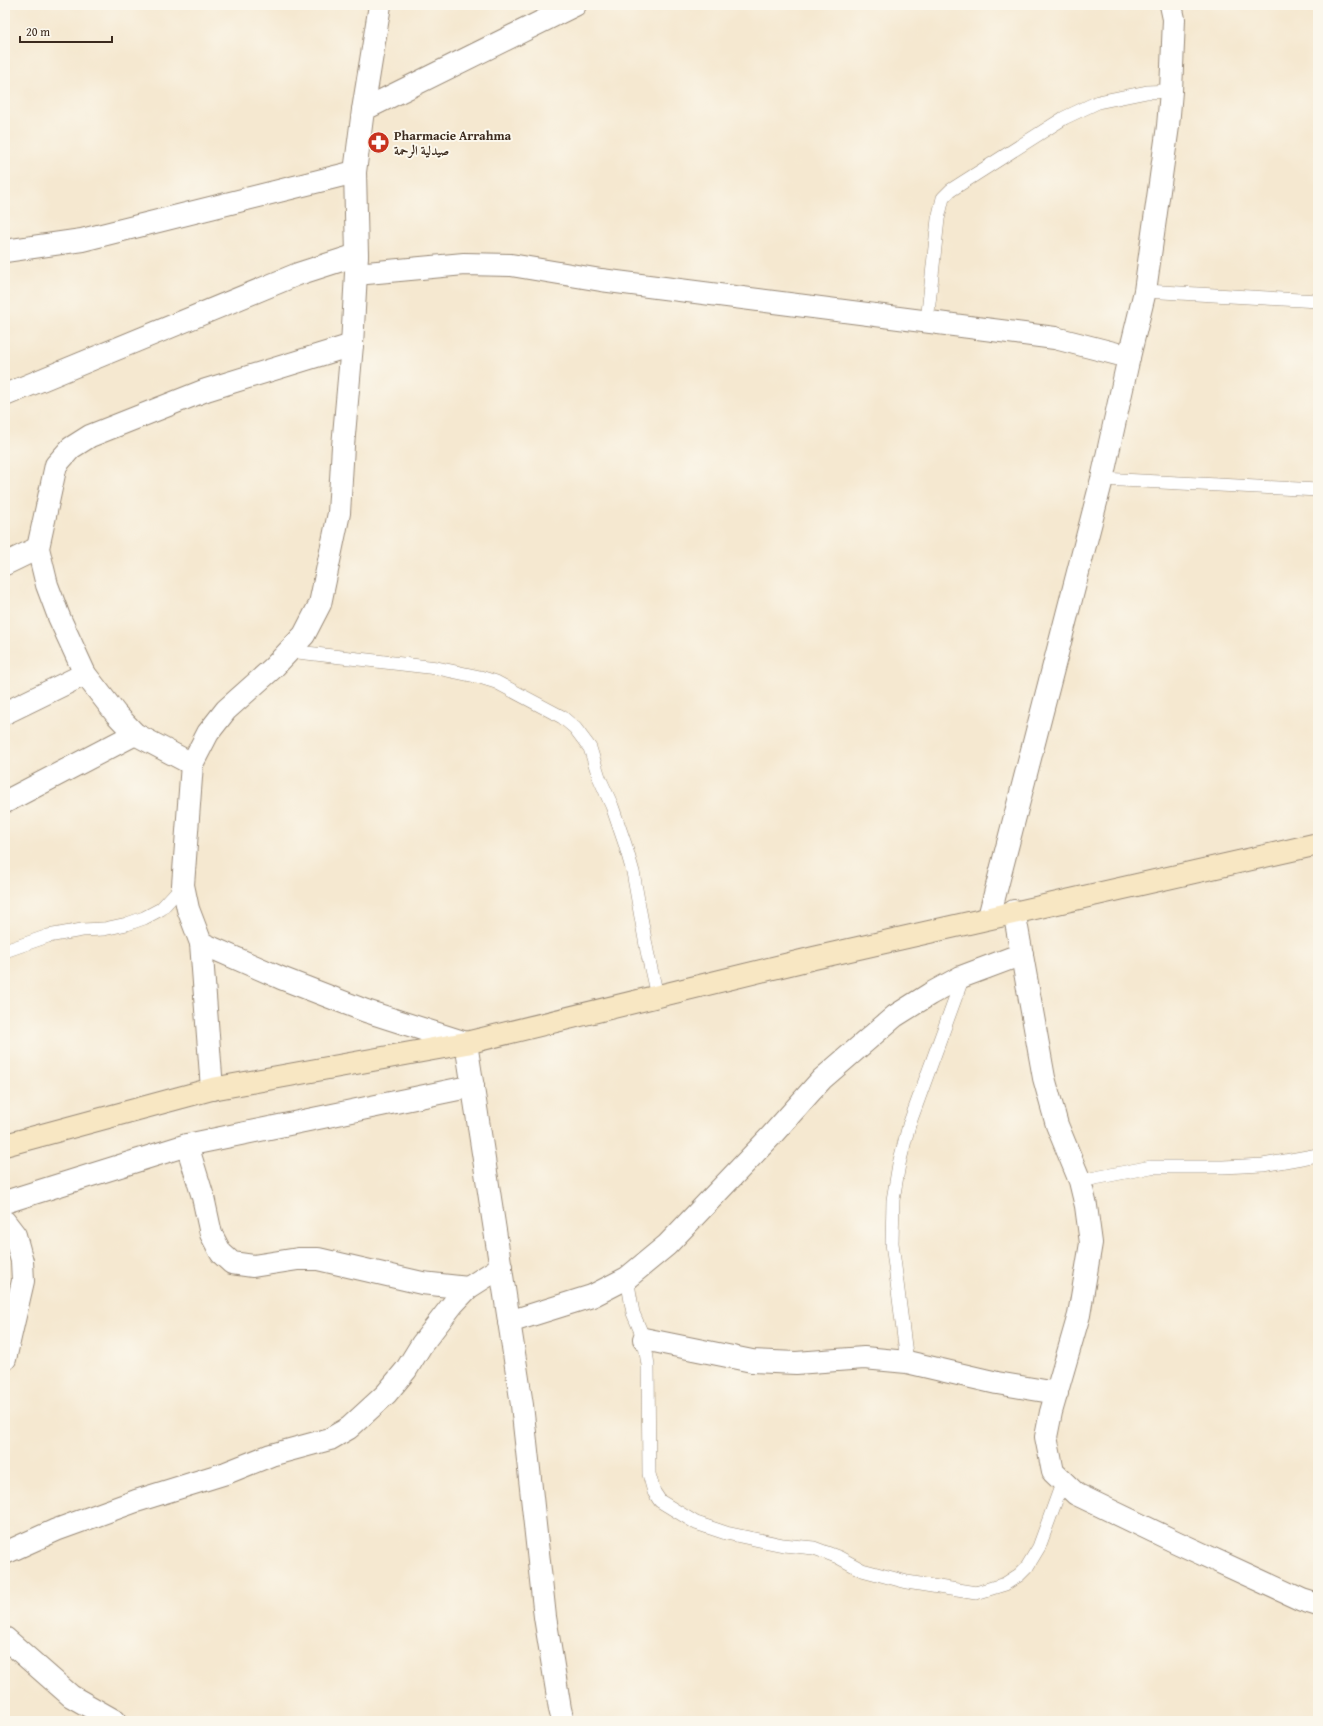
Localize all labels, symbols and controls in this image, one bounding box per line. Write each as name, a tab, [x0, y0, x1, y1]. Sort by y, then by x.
scale bar	[20, 18, 112, 44]
text: 20 m	[26, 23, 50, 40]
place label: Pharmacie Arrahma صيدلية الرحمة	[394, 126, 512, 160]
pharmacy icon: Pharmacie Arrahma صيدلية الرحمة	[366, 129, 392, 155]

